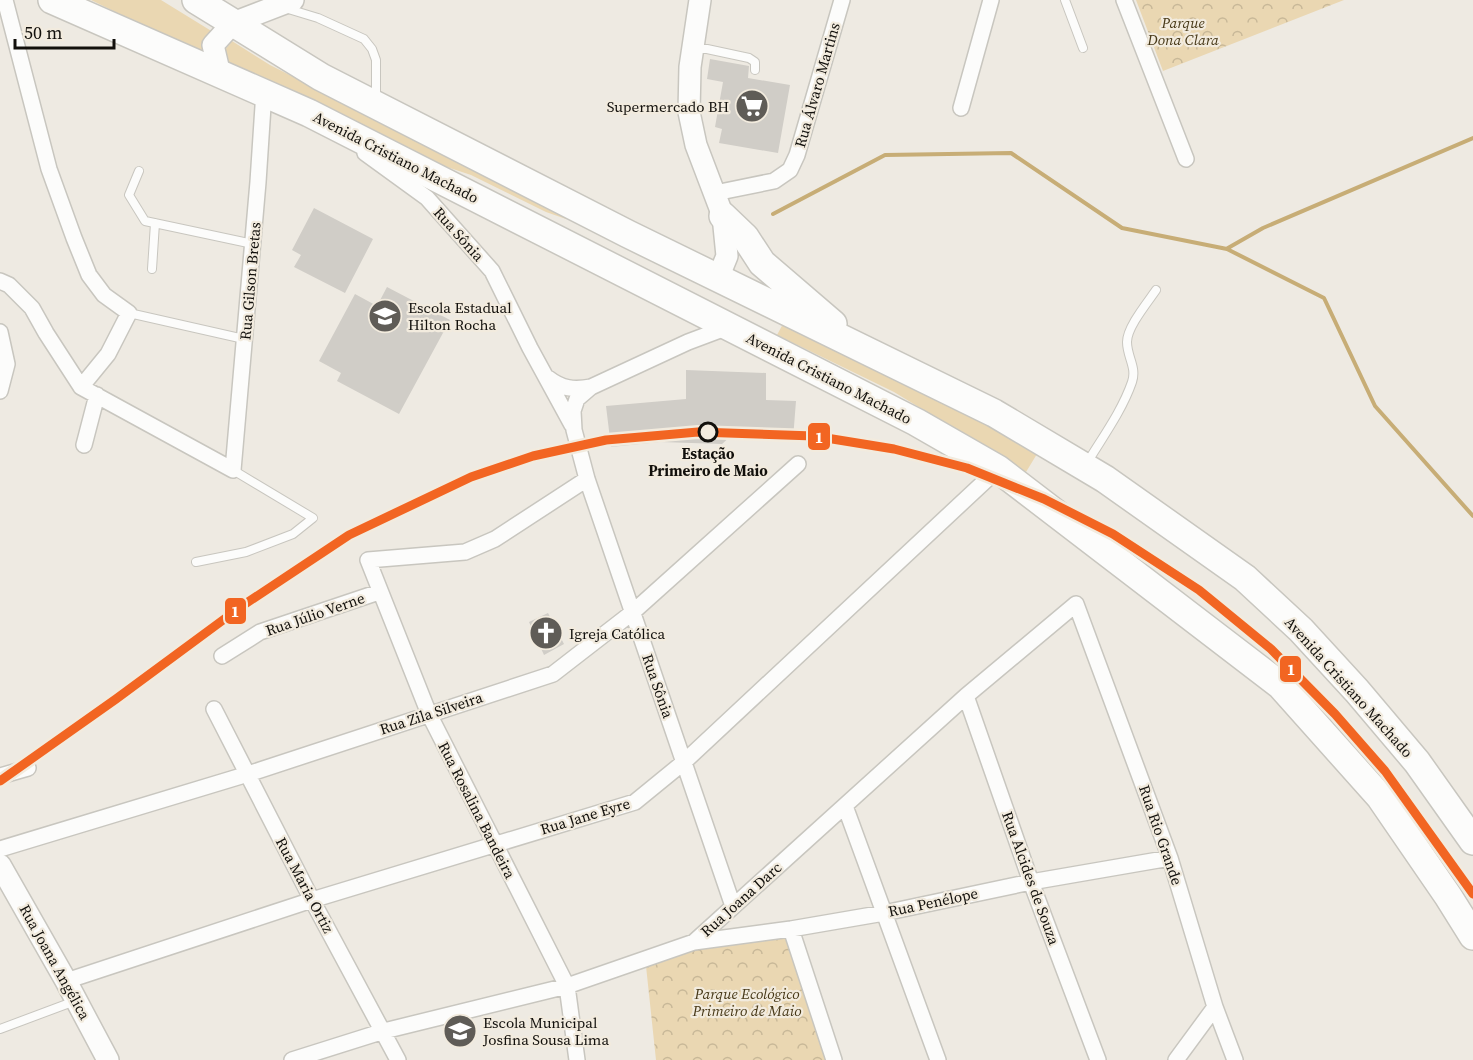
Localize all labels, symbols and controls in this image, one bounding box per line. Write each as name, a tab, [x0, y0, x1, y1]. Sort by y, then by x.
scale bar	[15, 12, 114, 50]
park label: Parque Dona Clara	[1146, 12, 1219, 50]
text: 50 m	[24, 20, 62, 45]
street label: Rua Álvaro Martins	[789, 20, 845, 150]
supermarket icon: Supermercado BH	[734, 88, 770, 124]
place label: Supermercado BH	[607, 96, 729, 117]
street label: Avenida Cristiano Machado	[310, 106, 482, 208]
street label: Rua Sônia	[429, 202, 489, 266]
street label: Rua Gilson Bretas	[234, 221, 266, 341]
place label: Escola Estadual Hilton Rocha	[408, 297, 512, 335]
school or university icon: Escola Estadual Hilton Rocha	[367, 298, 403, 334]
street label: Avenida Cristiano Machado	[743, 327, 915, 429]
marker: Estação Primeiro de Maio	[698, 422, 718, 442]
line badge: 1	[807, 422, 831, 451]
text: 1	[815, 426, 823, 448]
place label: Estação Primeiro de Maio	[648, 443, 768, 481]
street label: Rua Júlio Verne	[263, 587, 368, 641]
line badge: 1	[224, 597, 247, 625]
text: 1	[231, 600, 239, 622]
street label: Avenida Cristiano Machado	[1280, 612, 1418, 762]
church icon: Igreja Católica	[528, 615, 564, 651]
place label: Igreja Católica	[569, 623, 665, 644]
street label: Rua Sônia	[637, 651, 679, 721]
line badge: 1	[1279, 655, 1302, 683]
text: 1	[1287, 658, 1295, 680]
street label: Rua Zila Silveira	[377, 686, 486, 740]
street label: Rua Rosalina Bandeira	[433, 738, 521, 882]
street label: Rua Rio Grande	[1134, 782, 1188, 888]
street label: Rua Jane Eyre	[538, 792, 633, 840]
street label: Rua Alcides de Souza	[997, 808, 1065, 948]
street label: Rua Maria Ortiz	[271, 833, 339, 937]
street label: Rua Joana Darc	[696, 857, 786, 941]
street label: Rua Penélope	[886, 882, 980, 922]
street label: Rua Joana Angélica	[15, 901, 96, 1024]
park label: Parque Ecológico Primeiro de Maio	[691, 983, 802, 1021]
place label: Escola Municipal Josfina Sousa Lima	[482, 1012, 609, 1050]
school or university icon: Escola Municipal Josfina Sousa Lima	[442, 1013, 478, 1049]

